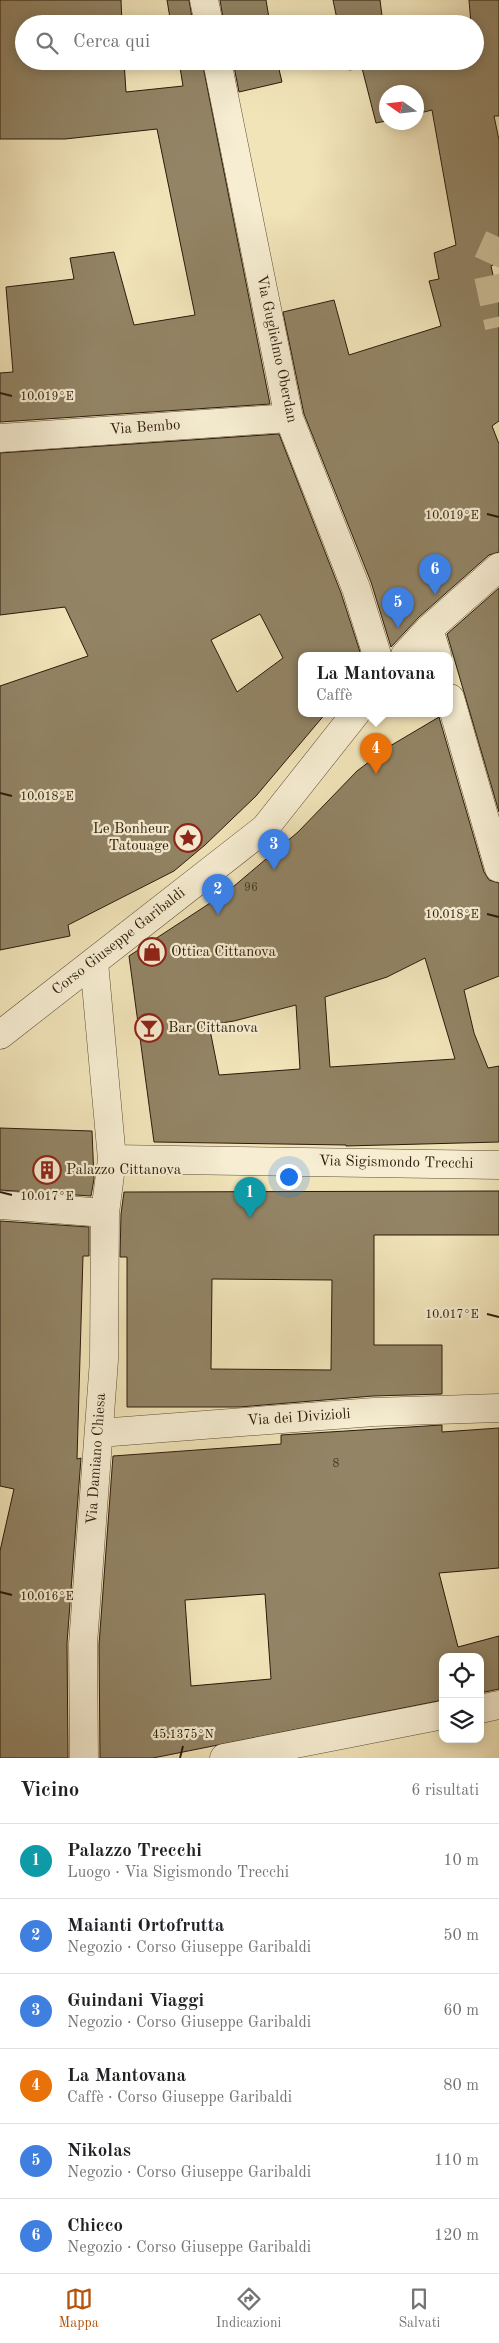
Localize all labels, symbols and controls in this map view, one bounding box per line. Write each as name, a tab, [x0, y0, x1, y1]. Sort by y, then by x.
search box	[15, 15, 484, 70]
icon: search	[33, 29, 61, 57]
text: Cerca qui	[73, 33, 150, 52]
north arrow	[379, 85, 424, 130]
street label: Via Guglielmo Oberdan	[253, 274, 299, 424]
text: 10.019°E	[20, 391, 74, 403]
street label: Via Bembo	[109, 418, 181, 438]
text: 10.019°E	[425, 510, 479, 522]
pin: 6	[419, 554, 451, 595]
pin: 5	[382, 587, 414, 628]
popup	[298, 652, 453, 717]
text: La Mantovana	[316, 665, 435, 684]
text: Caffè	[316, 688, 352, 704]
pin: 4	[360, 733, 392, 774]
text: 10.018°E	[20, 791, 74, 803]
place label: Le Bonheur Tatouage	[93, 822, 169, 854]
place icon: Le Bonheur Tatouage	[173, 823, 203, 853]
pin: 3	[258, 829, 290, 870]
pin: 2	[202, 874, 234, 915]
house number: 96	[244, 882, 258, 894]
street label: Corso Giuseppe Garibaldi	[50, 886, 188, 998]
text: 10.018°E	[425, 909, 479, 921]
shop icon: Ottica Cittanova	[137, 937, 167, 967]
place label: Ottica Cittanova	[171, 945, 277, 960]
bar icon: Bar Cittanova	[134, 1013, 164, 1043]
place label: Bar Cittanova	[168, 1021, 259, 1036]
street label: Via Sigismondo Trecchi	[319, 1154, 473, 1172]
building icon: Palazzo Cittanova	[32, 1155, 62, 1185]
place label: Palazzo Cittanova	[66, 1163, 182, 1178]
your location	[276, 1164, 302, 1190]
pin: 1	[234, 1177, 266, 1218]
text: 10.017°E	[20, 1191, 74, 1203]
text: 10.017°E	[425, 1309, 479, 1321]
street label: Via Damiano Chiesa	[85, 1392, 109, 1525]
street label: Via dei Divizioli	[247, 1407, 351, 1429]
house number: 8	[333, 1458, 340, 1470]
text: 10.016°E	[20, 1591, 74, 1603]
map controls	[439, 1653, 484, 1743]
button: locate	[439, 1653, 484, 1698]
button: layers	[439, 1698, 484, 1743]
text: 45.1375°N	[152, 1728, 214, 1741]
text: Vicino	[20, 1780, 79, 1801]
text: 6 risultati	[411, 1783, 479, 1799]
text: Palazzo Trecchi	[67, 1842, 202, 1861]
text: 1	[31, 1853, 41, 1869]
text: 10 m	[443, 1853, 479, 1869]
text: Luogo · Via Sigismondo Trecchi	[67, 1865, 289, 1881]
text: Maianti Ortofrutta	[67, 1917, 224, 1936]
text: 2	[31, 1928, 41, 1944]
text: 50 m	[443, 1928, 479, 1944]
text: Negozio · Corso Giuseppe Garibaldi	[67, 1940, 311, 1956]
text: Guindani Viaggi	[67, 1992, 204, 2011]
text: 3	[31, 2003, 41, 2019]
text: 60 m	[443, 2003, 479, 2019]
text: Negozio · Corso Giuseppe Garibaldi	[67, 2015, 311, 2031]
text: La Mantovana	[67, 2067, 186, 2086]
text: 4	[31, 2078, 41, 2094]
text: 80 m	[443, 2078, 479, 2094]
text: Caffè · Corso Giuseppe Garibaldi	[67, 2090, 292, 2106]
text: Nikolas	[67, 2142, 131, 2161]
text: 5	[31, 2153, 41, 2169]
text: 110 m	[434, 2153, 479, 2169]
text: Negozio · Corso Giuseppe Garibaldi	[67, 2165, 311, 2181]
text: Chicco	[67, 2217, 123, 2236]
text: 6	[31, 2228, 41, 2244]
text: 120 m	[434, 2228, 479, 2244]
text: Negozio · Corso Giuseppe Garibaldi	[67, 2240, 311, 2256]
tab: Mappa	[59, 2285, 99, 2332]
tab: Indicazioni	[216, 2285, 281, 2332]
tab: Salvati	[398, 2285, 440, 2332]

